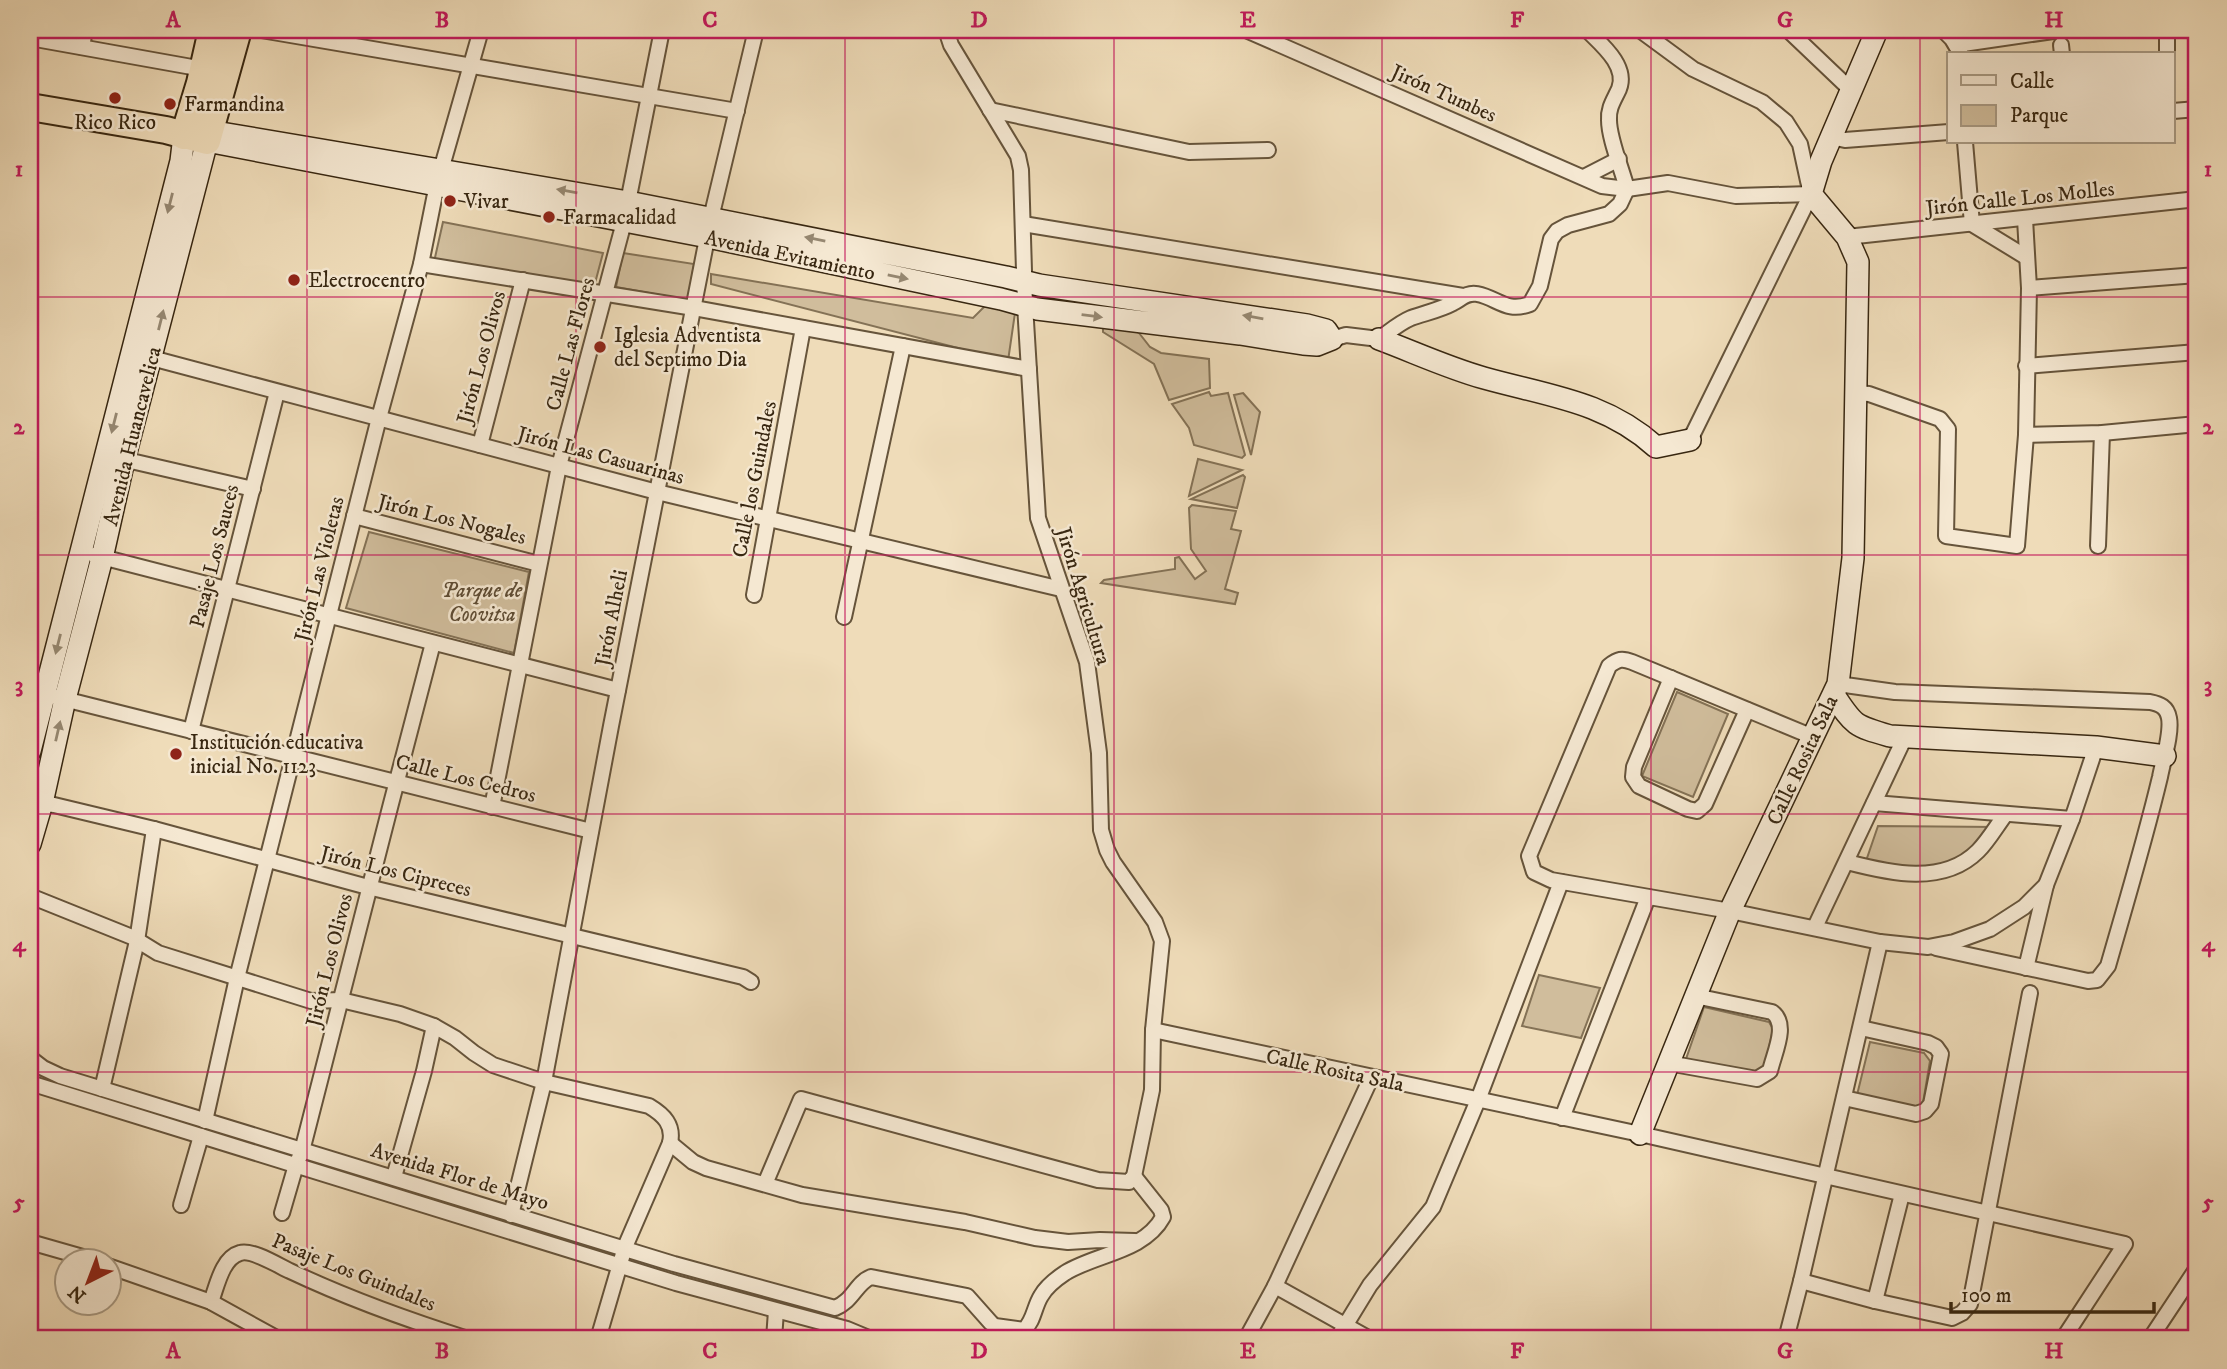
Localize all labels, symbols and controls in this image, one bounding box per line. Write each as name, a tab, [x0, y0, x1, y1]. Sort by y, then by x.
text: A	[165, 6, 182, 35]
text: B	[435, 6, 449, 35]
text: C	[702, 6, 718, 35]
text: D	[970, 6, 988, 35]
text: E	[1240, 6, 1256, 35]
text: F	[1510, 6, 1525, 35]
text: G	[1777, 6, 1793, 35]
text: H	[2044, 6, 2064, 35]
legend	[1947, 52, 2174, 144]
street label: Jirón Tumbes	[1385, 58, 1500, 129]
text: Calle	[2010, 69, 2054, 95]
marker: Rico Rico	[107, 90, 123, 106]
place label: Farmandina	[184, 92, 284, 118]
marker: Farmandina	[162, 96, 178, 112]
text: Parque	[2010, 103, 2068, 129]
place label: Rico Rico	[74, 110, 156, 136]
text: 1	[15, 155, 23, 184]
text: 1	[2204, 155, 2212, 184]
street label: Jirón Calle Los Molles	[1922, 176, 2116, 222]
one-way arrow	[556, 185, 578, 196]
place label: Vivar	[463, 189, 509, 215]
one-way arrow	[164, 192, 175, 214]
marker: Vivar	[442, 193, 458, 209]
place label: Farmacalidad	[563, 205, 677, 231]
marker: Farmacalidad	[541, 209, 557, 225]
street label: Avenida Evitamiento	[702, 225, 877, 287]
one-way arrow	[804, 233, 826, 244]
place label: Electrocentro	[308, 268, 425, 294]
marker: Electrocentro	[286, 272, 302, 288]
one-way arrow	[887, 272, 909, 283]
street label: Calle Las Flores	[541, 275, 601, 414]
street label: Jirón Los Olivos	[451, 288, 512, 428]
one-way arrow	[156, 309, 167, 331]
one-way arrow	[1082, 310, 1104, 321]
one-way arrow	[1242, 311, 1264, 322]
place label: Iglesia Adventista del Septimo Dia	[614, 323, 761, 373]
marker: Iglesia Adventista del Septimo Dia	[592, 339, 608, 355]
street label: Avenida Huancavelica	[98, 344, 168, 529]
street label: Calle los Guindales	[727, 399, 783, 560]
one-way arrow	[108, 412, 119, 434]
text: 2	[13, 413, 25, 442]
text: 2	[2202, 413, 2214, 442]
street label: Jirón Las Casuarinas	[513, 421, 687, 491]
street label: Pasaje Los Sauces	[185, 482, 245, 631]
street label: Jirón Los Nogales	[373, 489, 529, 551]
street label: Jirón Las Violetas	[289, 494, 351, 646]
street label: Jirón Agricultura	[1049, 522, 1116, 668]
street label: Jirón Alheli	[590, 568, 634, 671]
park label: Parque de Coovitsa	[442, 578, 523, 628]
one-way arrow	[52, 633, 63, 655]
text: 3	[15, 671, 23, 700]
text: 3	[2204, 671, 2212, 700]
street label: Calle Rosita Sala	[1761, 691, 1844, 830]
one-way arrow	[53, 719, 64, 741]
place label: Institución educativa inicial No. 1123	[190, 730, 363, 780]
marker: Institución educativa inicial No. 1123	[168, 746, 184, 762]
street label: Calle Los Cedros	[393, 749, 539, 809]
street label: Jirón Los Cipreces	[316, 840, 474, 903]
street label: Jirón Los Olivos	[300, 891, 359, 1032]
text: 4	[12, 930, 27, 959]
text: 4	[2201, 930, 2216, 959]
street label: Calle Rosita Sala	[1263, 1044, 1406, 1098]
street label: Avenida Flor de Mayo	[368, 1138, 552, 1216]
text: 5	[12, 1188, 25, 1217]
text: 5	[2201, 1188, 2214, 1217]
street label: Pasaje Los Guindales	[268, 1228, 439, 1318]
north arrow	[52, 1246, 122, 1316]
scale bar	[1951, 1271, 2154, 1315]
text: N	[64, 1279, 91, 1307]
text: 100 m	[1961, 1283, 2012, 1309]
text: A	[165, 1337, 182, 1366]
text: B	[435, 1337, 449, 1366]
text: C	[702, 1337, 718, 1366]
text: D	[970, 1337, 988, 1366]
text: E	[1240, 1337, 1256, 1366]
text: F	[1510, 1337, 1525, 1366]
text: G	[1777, 1337, 1793, 1366]
text: H	[2044, 1337, 2064, 1366]

